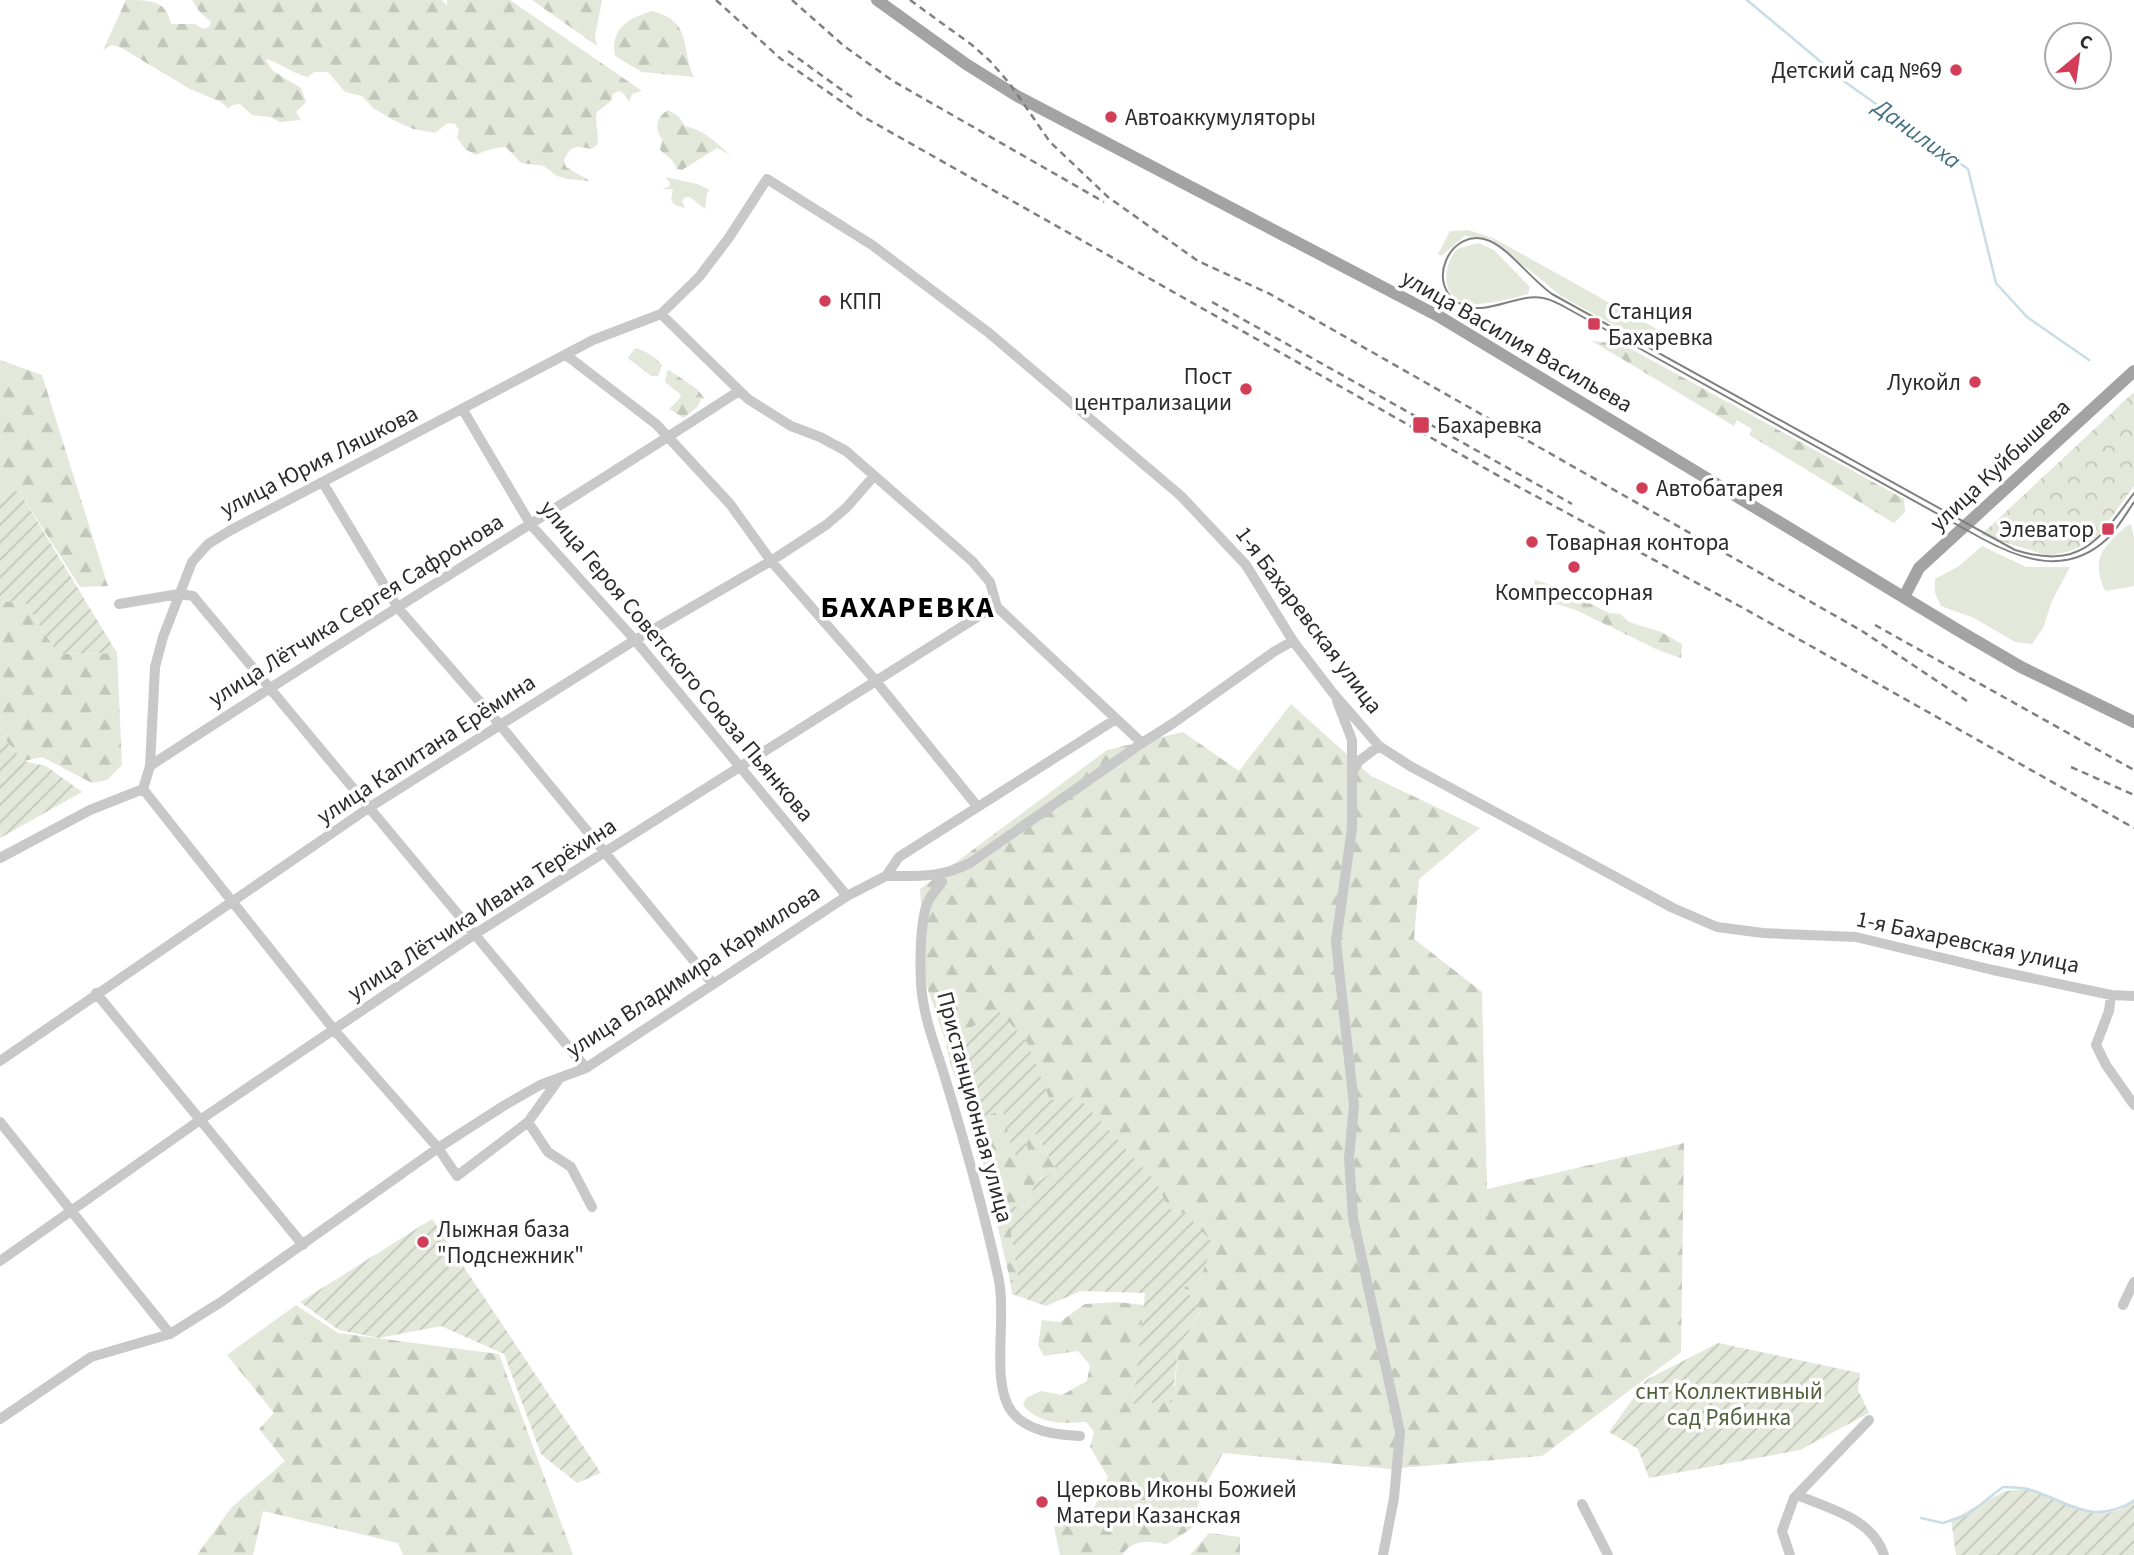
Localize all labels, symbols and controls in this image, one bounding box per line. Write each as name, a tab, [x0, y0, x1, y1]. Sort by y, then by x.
north arrow	[2043, 21, 2113, 91]
text: С	[2074, 28, 2097, 57]
place label: Детский сад №69	[1771, 54, 1942, 87]
marker: Детский сад №69	[1948, 62, 1964, 78]
water label: Данилиха	[1864, 89, 1968, 178]
place label: Автоаккумуляторы	[1125, 101, 1316, 134]
marker: Автоаккумуляторы	[1103, 109, 1119, 125]
street label: улица Василия Васильева	[1395, 261, 1639, 421]
place label: КПП	[839, 285, 882, 318]
marker: КПП	[817, 293, 833, 309]
place label: Станция Бахаревка	[1608, 295, 1713, 354]
marker: Станция Бахаревка	[1586, 316, 1602, 332]
place label: Пост централизации	[1074, 360, 1232, 419]
place label: Лукойл	[1887, 366, 1961, 399]
marker: Лукойл	[1967, 374, 1983, 390]
marker: Пост централизации	[1238, 381, 1254, 397]
street label: улица Куйбышева	[1922, 391, 2078, 539]
street label: улица Юрия Ляшкова	[214, 397, 424, 525]
place label: Бахаревка	[1437, 409, 1542, 442]
marker: Бахаревка	[1411, 415, 1431, 435]
place label: Автобатарея	[1656, 472, 1784, 505]
marker: Автобатарея	[1634, 480, 1650, 496]
street label: улица Героя Советского Союза Пьянкова	[532, 493, 822, 829]
street label: улица Лётчика Сергея Сафронова	[202, 505, 510, 715]
place label: Элеватор	[1999, 513, 2094, 546]
street label: 1-я Бахаревская улица	[1227, 519, 1391, 721]
marker: Элеватор	[2100, 521, 2116, 537]
place label: Товарная контора	[1546, 526, 1729, 559]
marker: Товарная контора	[1524, 534, 1540, 550]
marker: Компрессорная	[1566, 559, 1582, 575]
place label: Компрессорная	[1495, 576, 1653, 609]
district label: БАХАРЕВКА	[820, 586, 996, 629]
street label: улица Капитана Ерёмина	[310, 666, 542, 832]
street label: улица Лётчика Ивана Терёхина	[341, 809, 623, 1009]
street label: улица Владимира Кармилова	[560, 876, 826, 1066]
street label: 1-я Бахаревская улица	[1853, 902, 2083, 982]
street label: Пристанционная улица	[928, 988, 1022, 1226]
place label: Лыжная база "Подснежник"	[437, 1213, 584, 1272]
marker: Лыжная база "Подснежник"	[415, 1234, 431, 1250]
park label: снт Коллективный сад Рябинка	[1635, 1375, 1823, 1434]
place label: Церковь Иконы Божией Матери Казанская	[1056, 1473, 1297, 1532]
marker: Церковь Иконы Божией Матери Казанская	[1034, 1494, 1050, 1510]

